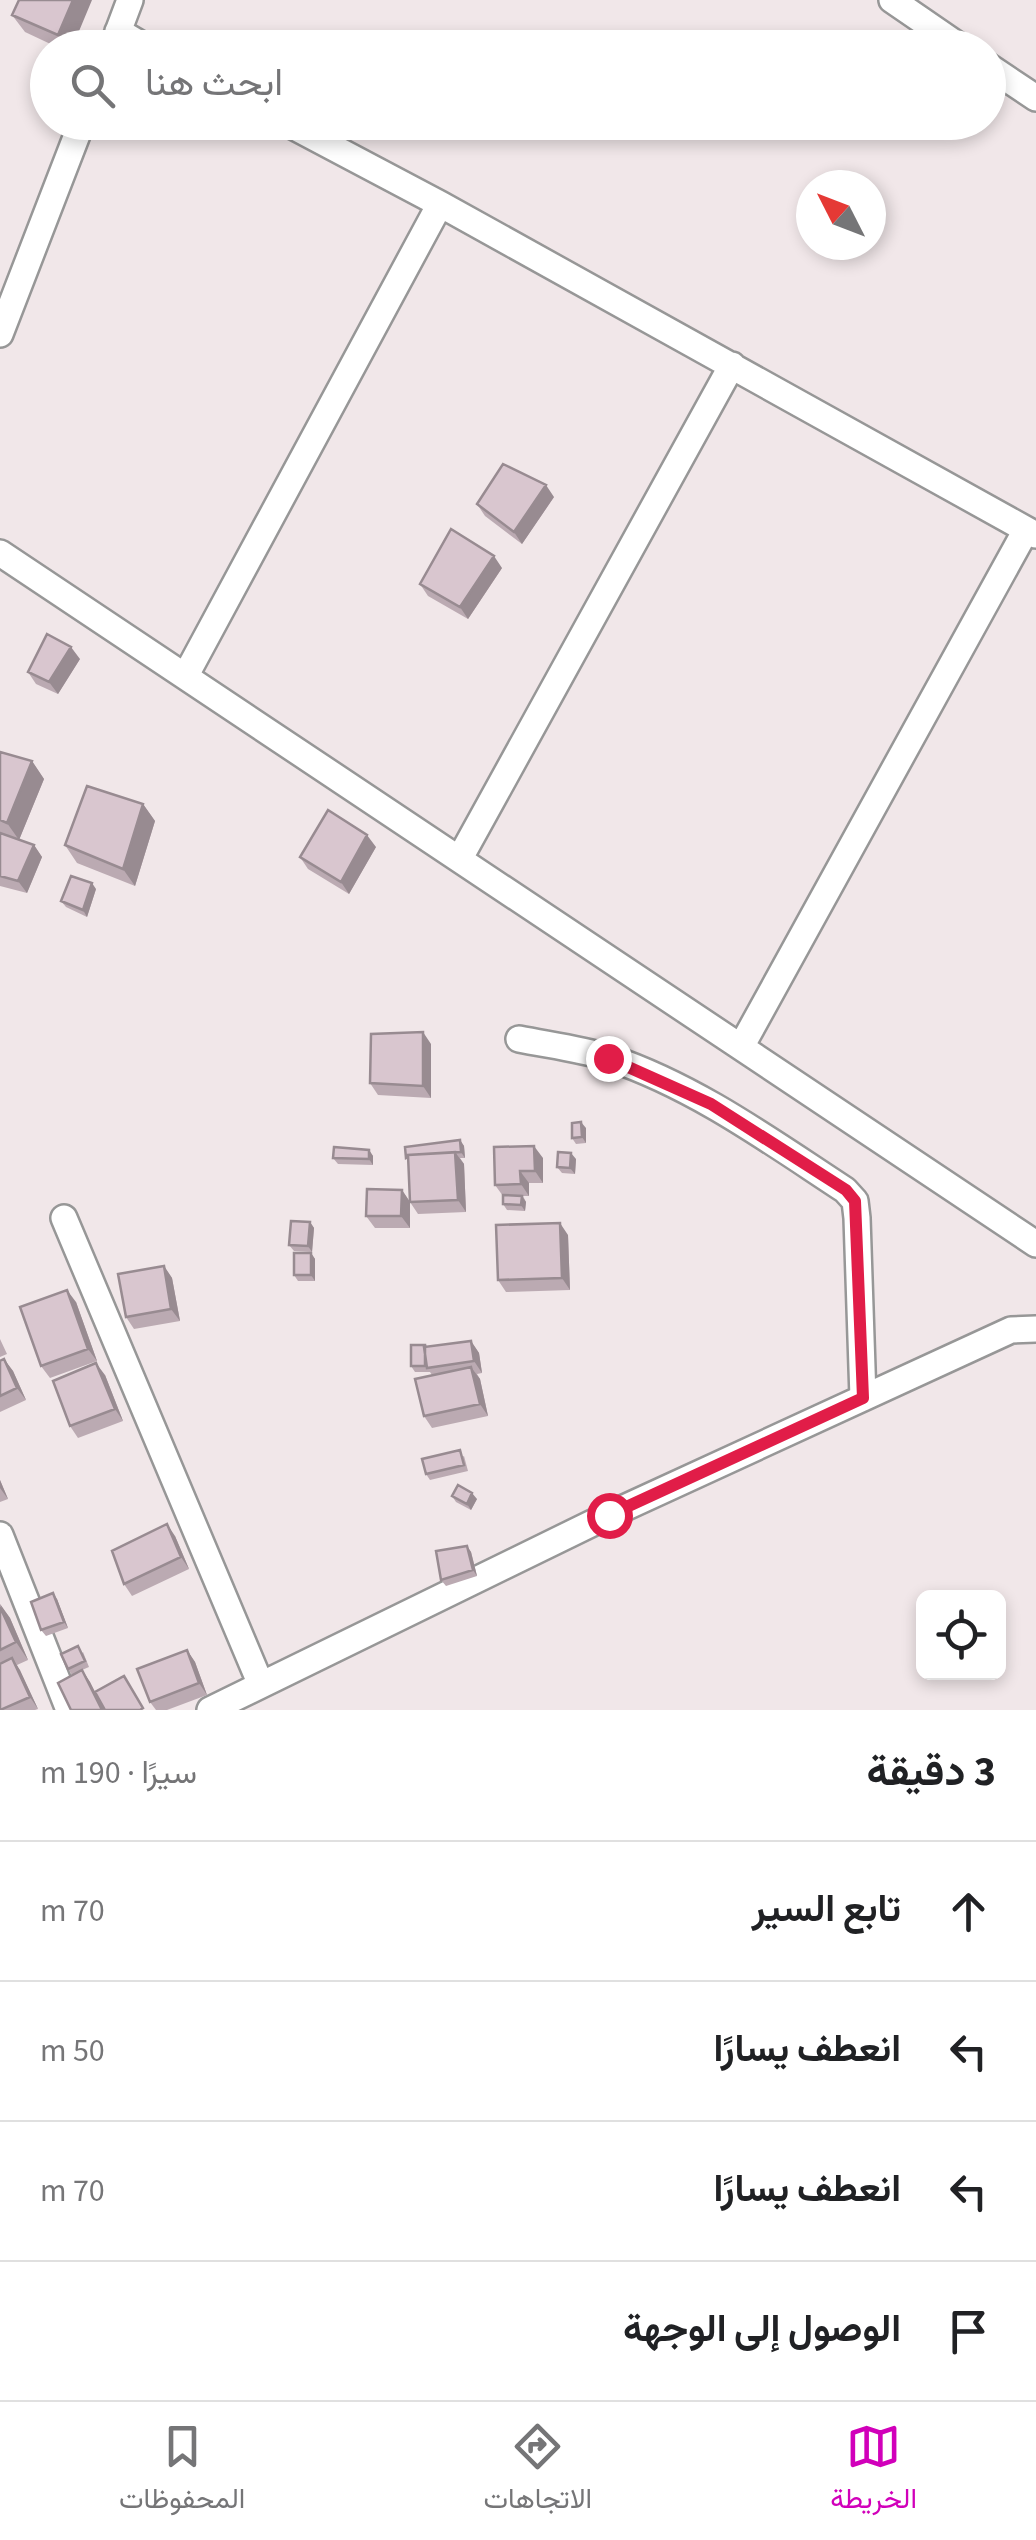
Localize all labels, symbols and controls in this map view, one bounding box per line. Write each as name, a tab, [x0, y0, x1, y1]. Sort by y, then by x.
search box	[30, 30, 1006, 140]
text: ابحث هنا	[145, 56, 283, 110]
icon: search	[65, 58, 120, 113]
north arrow	[796, 170, 886, 260]
route end	[586, 1036, 632, 1082]
route start	[587, 1493, 633, 1539]
map controls	[916, 1590, 1006, 1680]
button: locate	[916, 1590, 1006, 1680]
text: 3 دقيقة	[866, 1742, 996, 1802]
text: سيرًا · 190 m	[40, 1750, 197, 1796]
text: تابع السير	[752, 1882, 901, 1936]
icon: ahead	[941, 1884, 996, 1939]
text: 70 m	[40, 1888, 105, 1934]
text: انعطف يسارًا	[714, 2022, 901, 2076]
icon: left	[941, 2024, 996, 2079]
text: 50 m	[40, 2028, 105, 2074]
text: انعطف يسارًا	[714, 2162, 901, 2216]
icon: left	[941, 2164, 996, 2219]
text: 70 m	[40, 2168, 105, 2214]
text: الوصول إلى الوجهة	[623, 2302, 901, 2356]
icon: arrive	[941, 2304, 996, 2359]
tab: المحفوظات	[119, 2419, 245, 2523]
tab: الاتجاهات	[483, 2419, 592, 2523]
tab: الخريطة	[830, 2419, 917, 2523]

